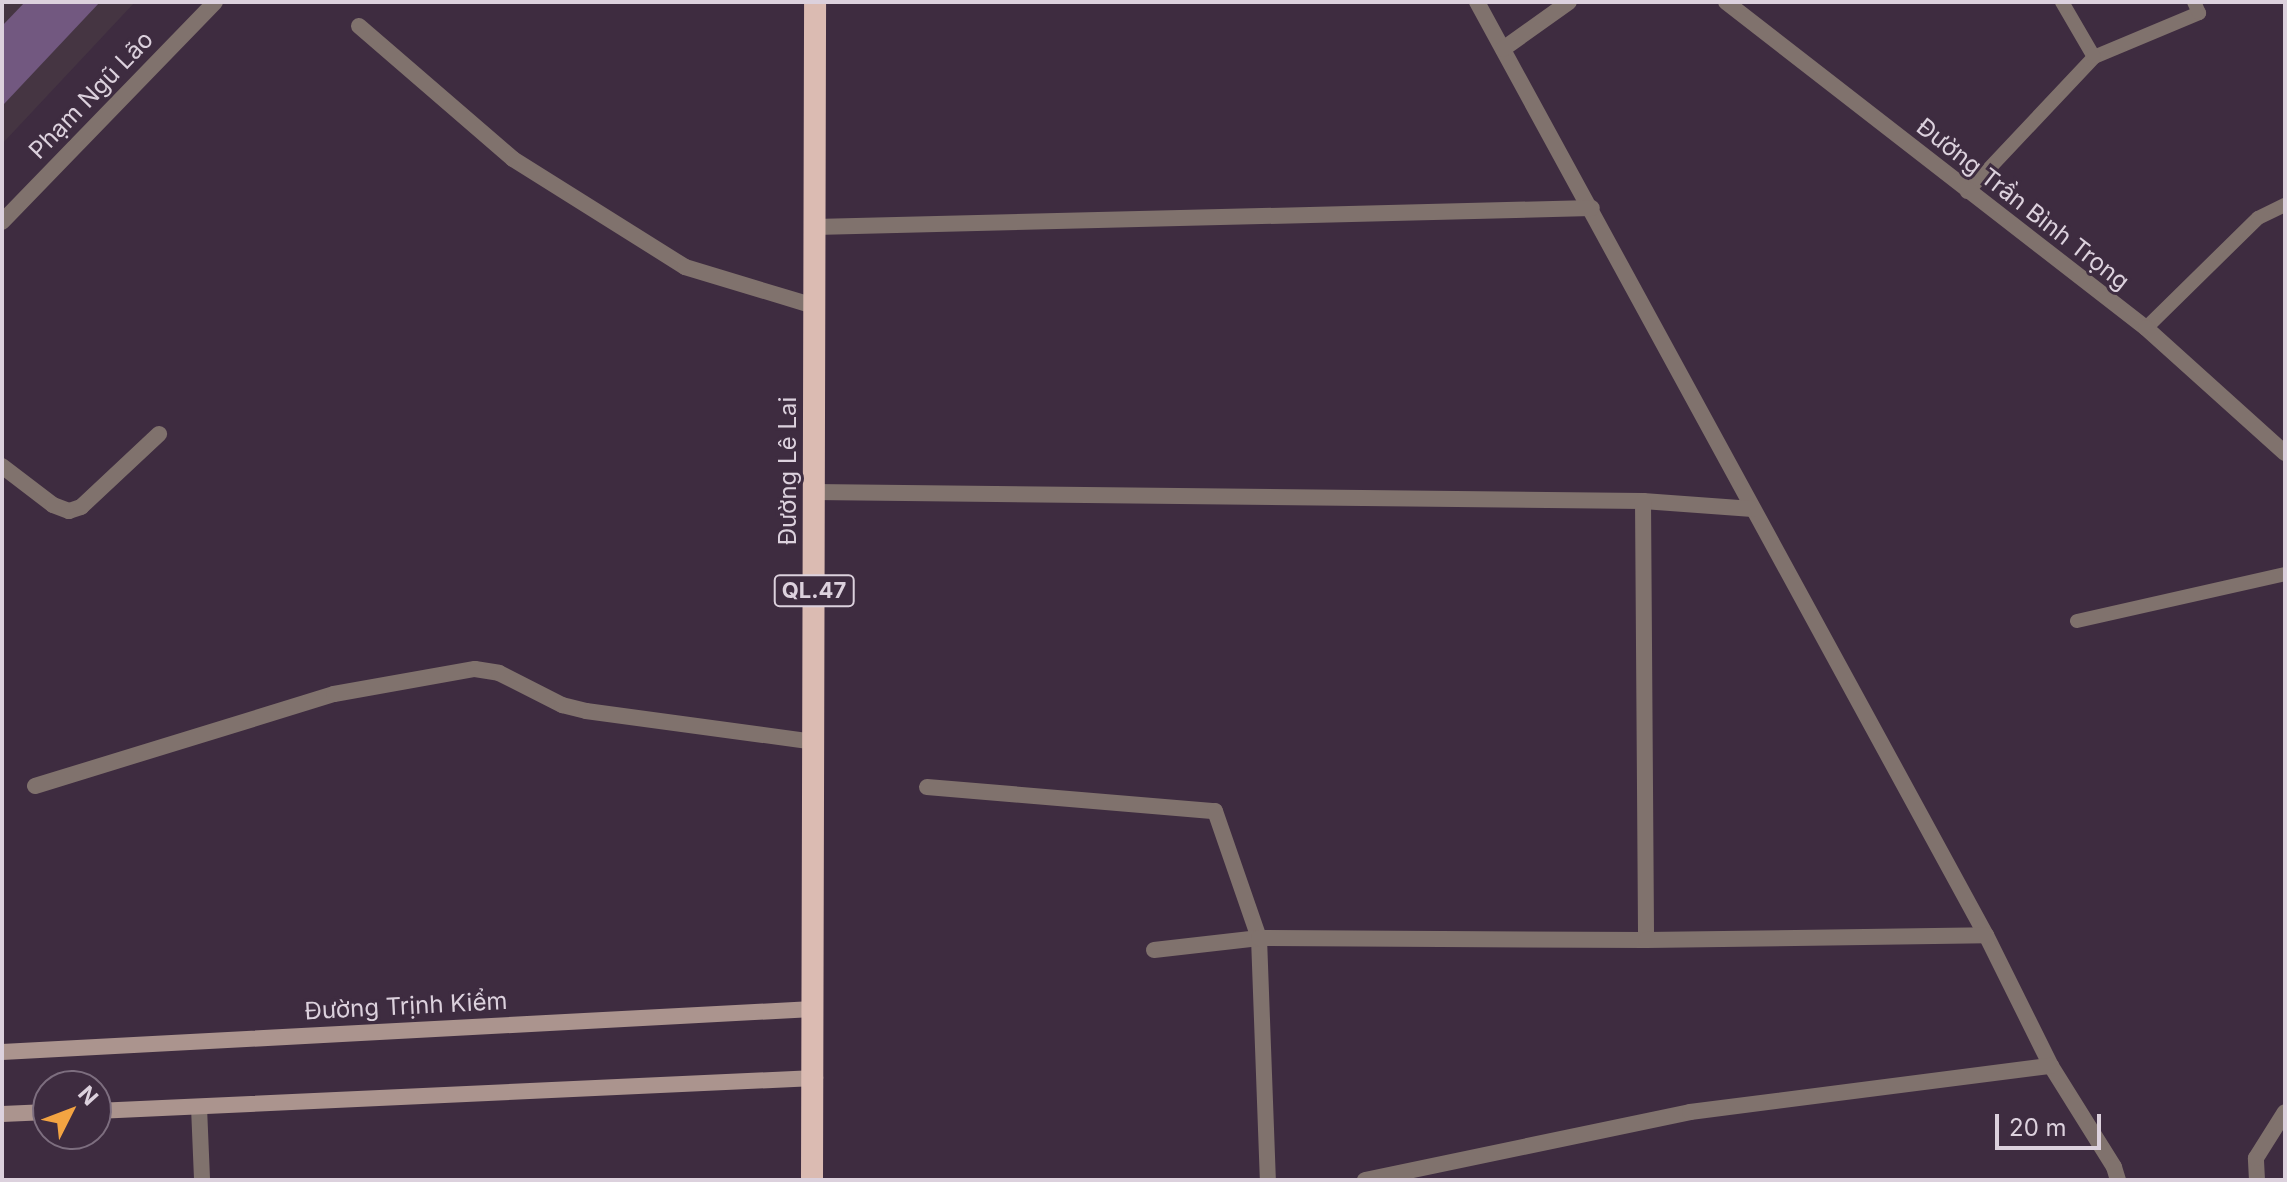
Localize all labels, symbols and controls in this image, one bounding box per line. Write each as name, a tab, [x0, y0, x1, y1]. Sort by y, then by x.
street label: Phạm Ngũ Lão	[23, 25, 159, 165]
street label: Đường Trần Bình Trọng	[1911, 112, 2135, 296]
street label: Đường Lê Lai	[774, 397, 802, 545]
road number: QL.47	[772, 573, 856, 609]
street label: Đường Trịnh Kiểm	[304, 986, 508, 1026]
north arrow	[32, 1070, 112, 1150]
text: N	[73, 1080, 104, 1110]
scale bar	[1999, 1098, 2105, 1148]
text: 20 m	[2009, 1113, 2067, 1142]

